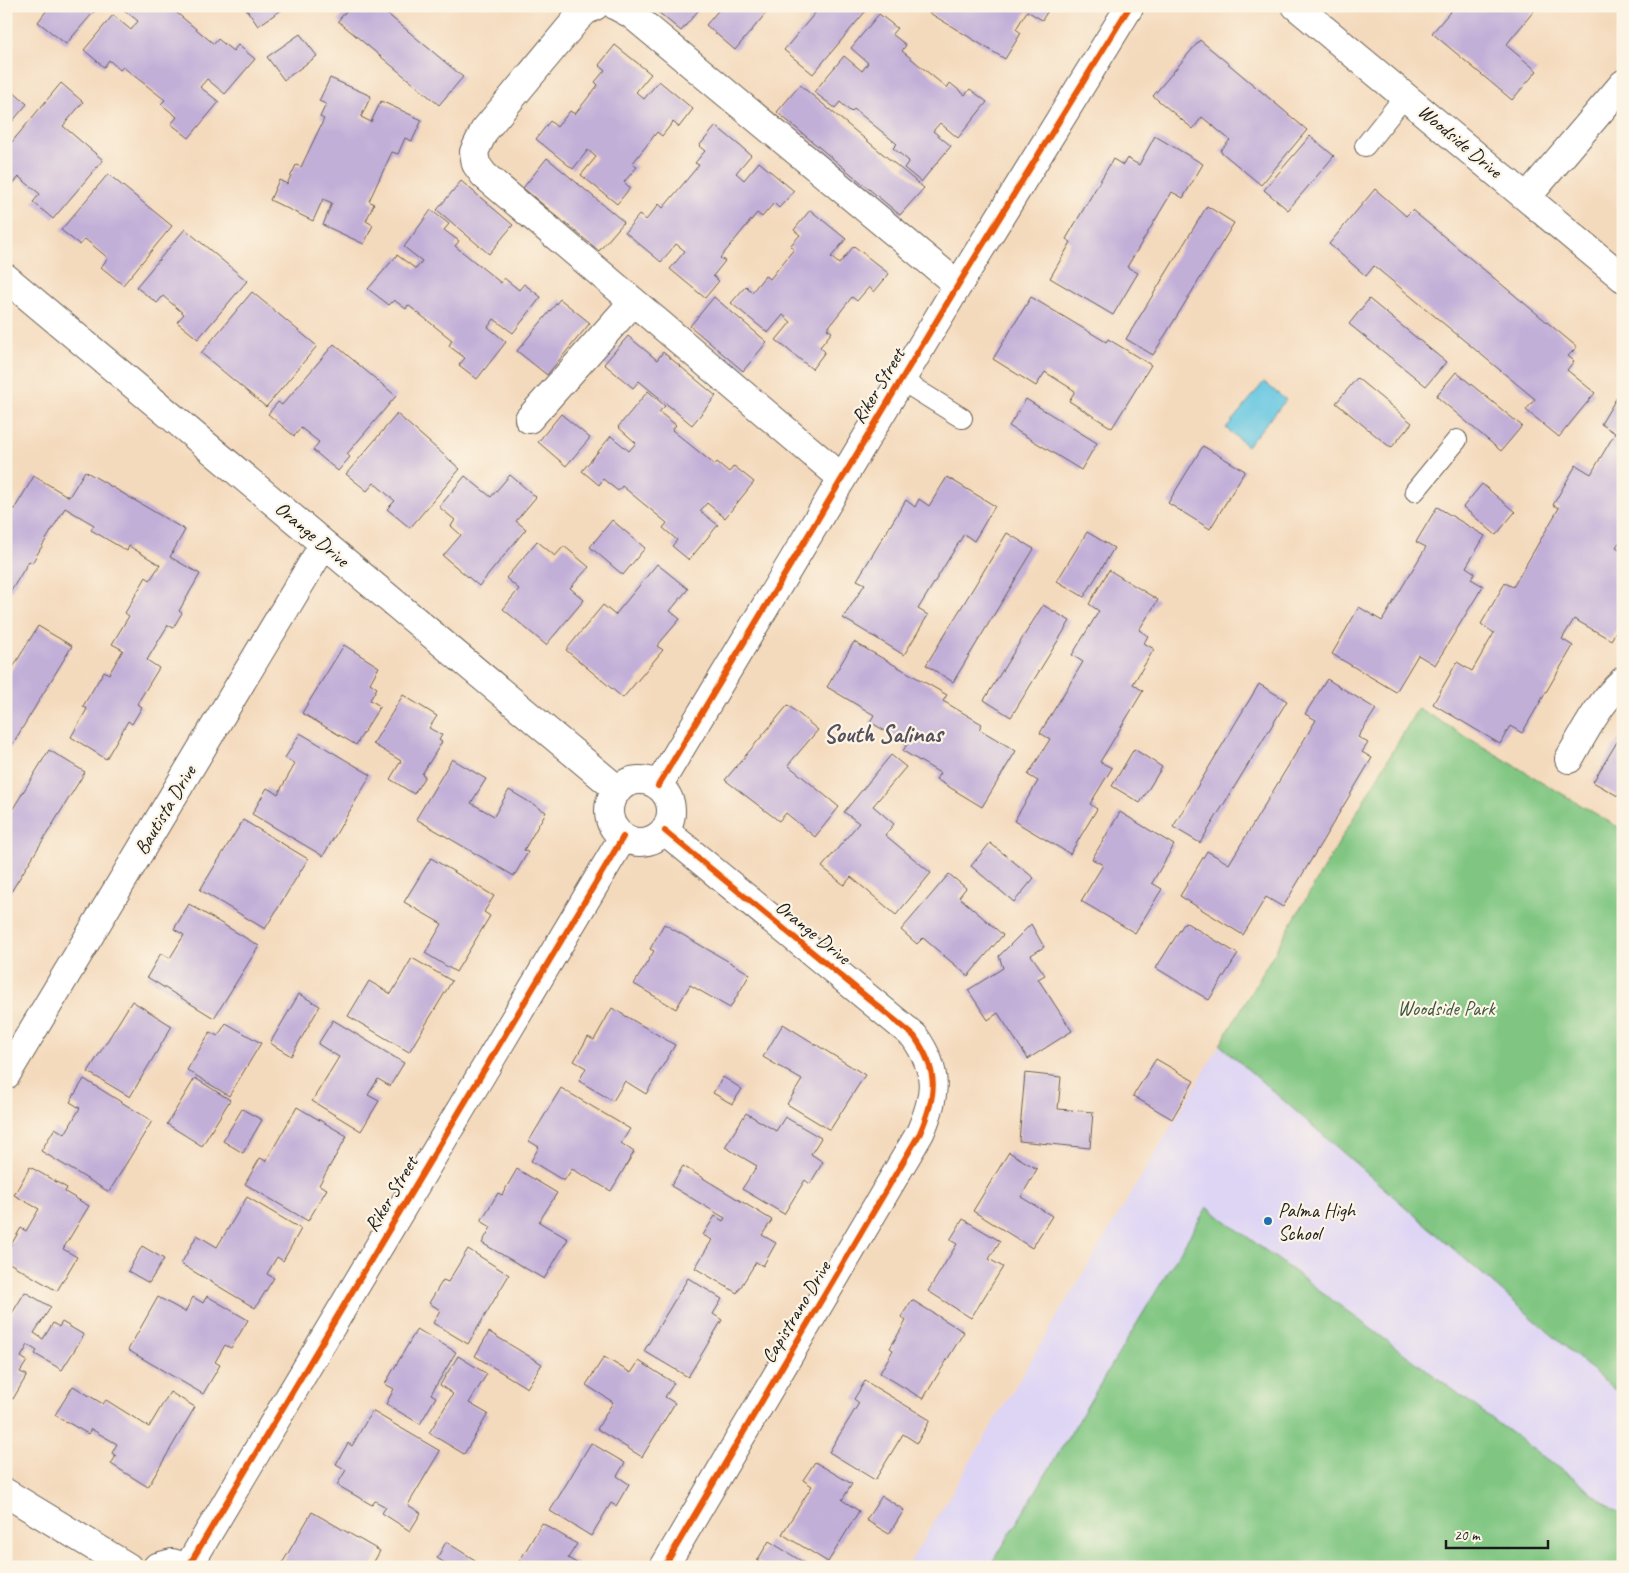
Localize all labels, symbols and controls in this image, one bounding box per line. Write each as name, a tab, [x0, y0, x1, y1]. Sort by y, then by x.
street label: Woodside Drive	[1413, 99, 1508, 184]
street label: Riker Street	[846, 342, 911, 428]
street label: Orange Drive	[270, 496, 355, 573]
district label: South Salinas	[823, 718, 945, 750]
street label: Bautista Drive	[129, 760, 202, 859]
street label: Orange Drive	[771, 894, 857, 971]
park label: Woodside Park	[1398, 996, 1496, 1021]
street label: Riker Street	[359, 1150, 424, 1236]
place label: Palma High School	[1278, 1198, 1357, 1246]
marker: Palma High School	[1262, 1215, 1274, 1227]
street label: Capistrano Drive	[756, 1255, 837, 1368]
scale bar	[1446, 1518, 1549, 1550]
text: 20 m	[1454, 1526, 1481, 1545]

